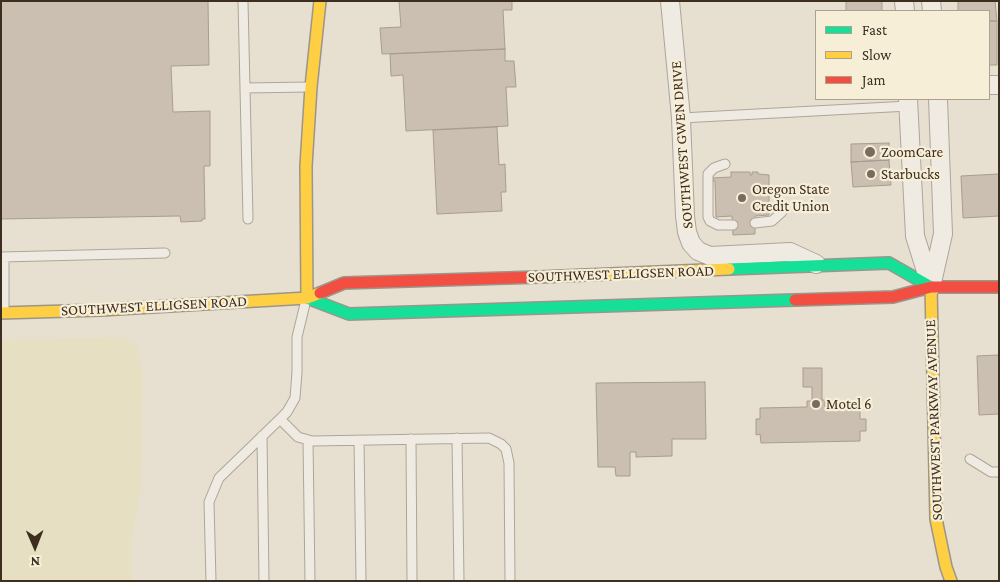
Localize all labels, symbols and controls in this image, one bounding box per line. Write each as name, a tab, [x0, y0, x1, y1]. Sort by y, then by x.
legend	[815, 10, 990, 100]
text: Fast	[862, 22, 887, 38]
text: Slow	[862, 47, 891, 63]
street label: SOUTHWEST GWEN DRIVE	[667, 60, 697, 230]
text: Jam	[862, 72, 885, 88]
place label: ZoomCare	[881, 143, 943, 161]
marker: ZoomCare	[863, 145, 877, 159]
place label: Starbucks	[881, 165, 940, 183]
marker: Starbucks	[865, 168, 877, 180]
place label: Oregon State Credit Union	[752, 180, 829, 215]
marker: Oregon State Credit Union	[736, 192, 748, 204]
street label: SOUTHWEST ELLIGSEN ROAD	[528, 262, 714, 286]
street label: SOUTHWEST ELLIGSEN ROAD	[61, 292, 247, 320]
street label: SOUTHWEST PARKWAY AVENUE	[921, 319, 947, 521]
place label: Motel 6	[826, 395, 872, 413]
marker: Motel 6	[810, 398, 822, 410]
north arrow	[10, 522, 60, 572]
text: N	[30, 554, 40, 570]

